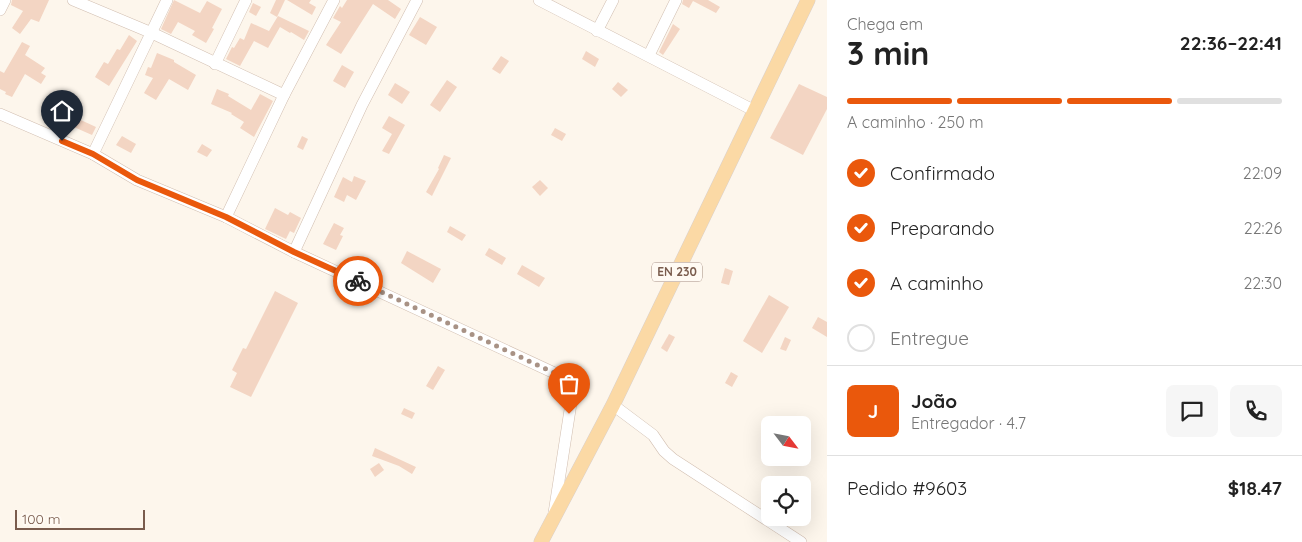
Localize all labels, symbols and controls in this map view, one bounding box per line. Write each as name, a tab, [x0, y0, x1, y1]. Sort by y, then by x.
text: Chega em	[847, 14, 923, 34]
text: 22:36–22:41	[1180, 31, 1282, 55]
text: 3 min	[847, 33, 929, 73]
pin	[41, 90, 83, 141]
icon: home	[48, 97, 76, 125]
text: A caminho · 250 m	[847, 112, 984, 132]
icon: check	[847, 159, 875, 187]
text: Confirmado	[890, 161, 995, 185]
text: 22:09	[1243, 163, 1282, 183]
icon: check	[847, 214, 875, 242]
text: Preparando	[890, 216, 995, 240]
text: 22:26	[1244, 218, 1282, 238]
courier	[333, 256, 383, 306]
road number: EN 230	[652, 262, 702, 282]
icon: bike	[344, 267, 372, 295]
icon: check	[847, 269, 875, 297]
text: A caminho	[890, 271, 983, 295]
text: 22:30	[1243, 273, 1282, 293]
text: Entregue	[890, 326, 969, 350]
pin	[548, 363, 590, 414]
icon: bag	[555, 370, 583, 398]
button: chat	[1166, 385, 1218, 437]
button: phone	[1230, 385, 1282, 437]
text: João	[911, 389, 957, 413]
text: J	[868, 399, 878, 423]
text: Entregador · 4.7	[911, 413, 1026, 433]
north arrow	[761, 416, 811, 466]
map controls	[761, 416, 811, 526]
button: locate	[761, 476, 811, 526]
text: Pedido #9603	[847, 476, 967, 500]
text: $18.47	[1228, 476, 1282, 500]
scale bar	[15, 507, 145, 530]
text: 100 m	[22, 510, 60, 528]

